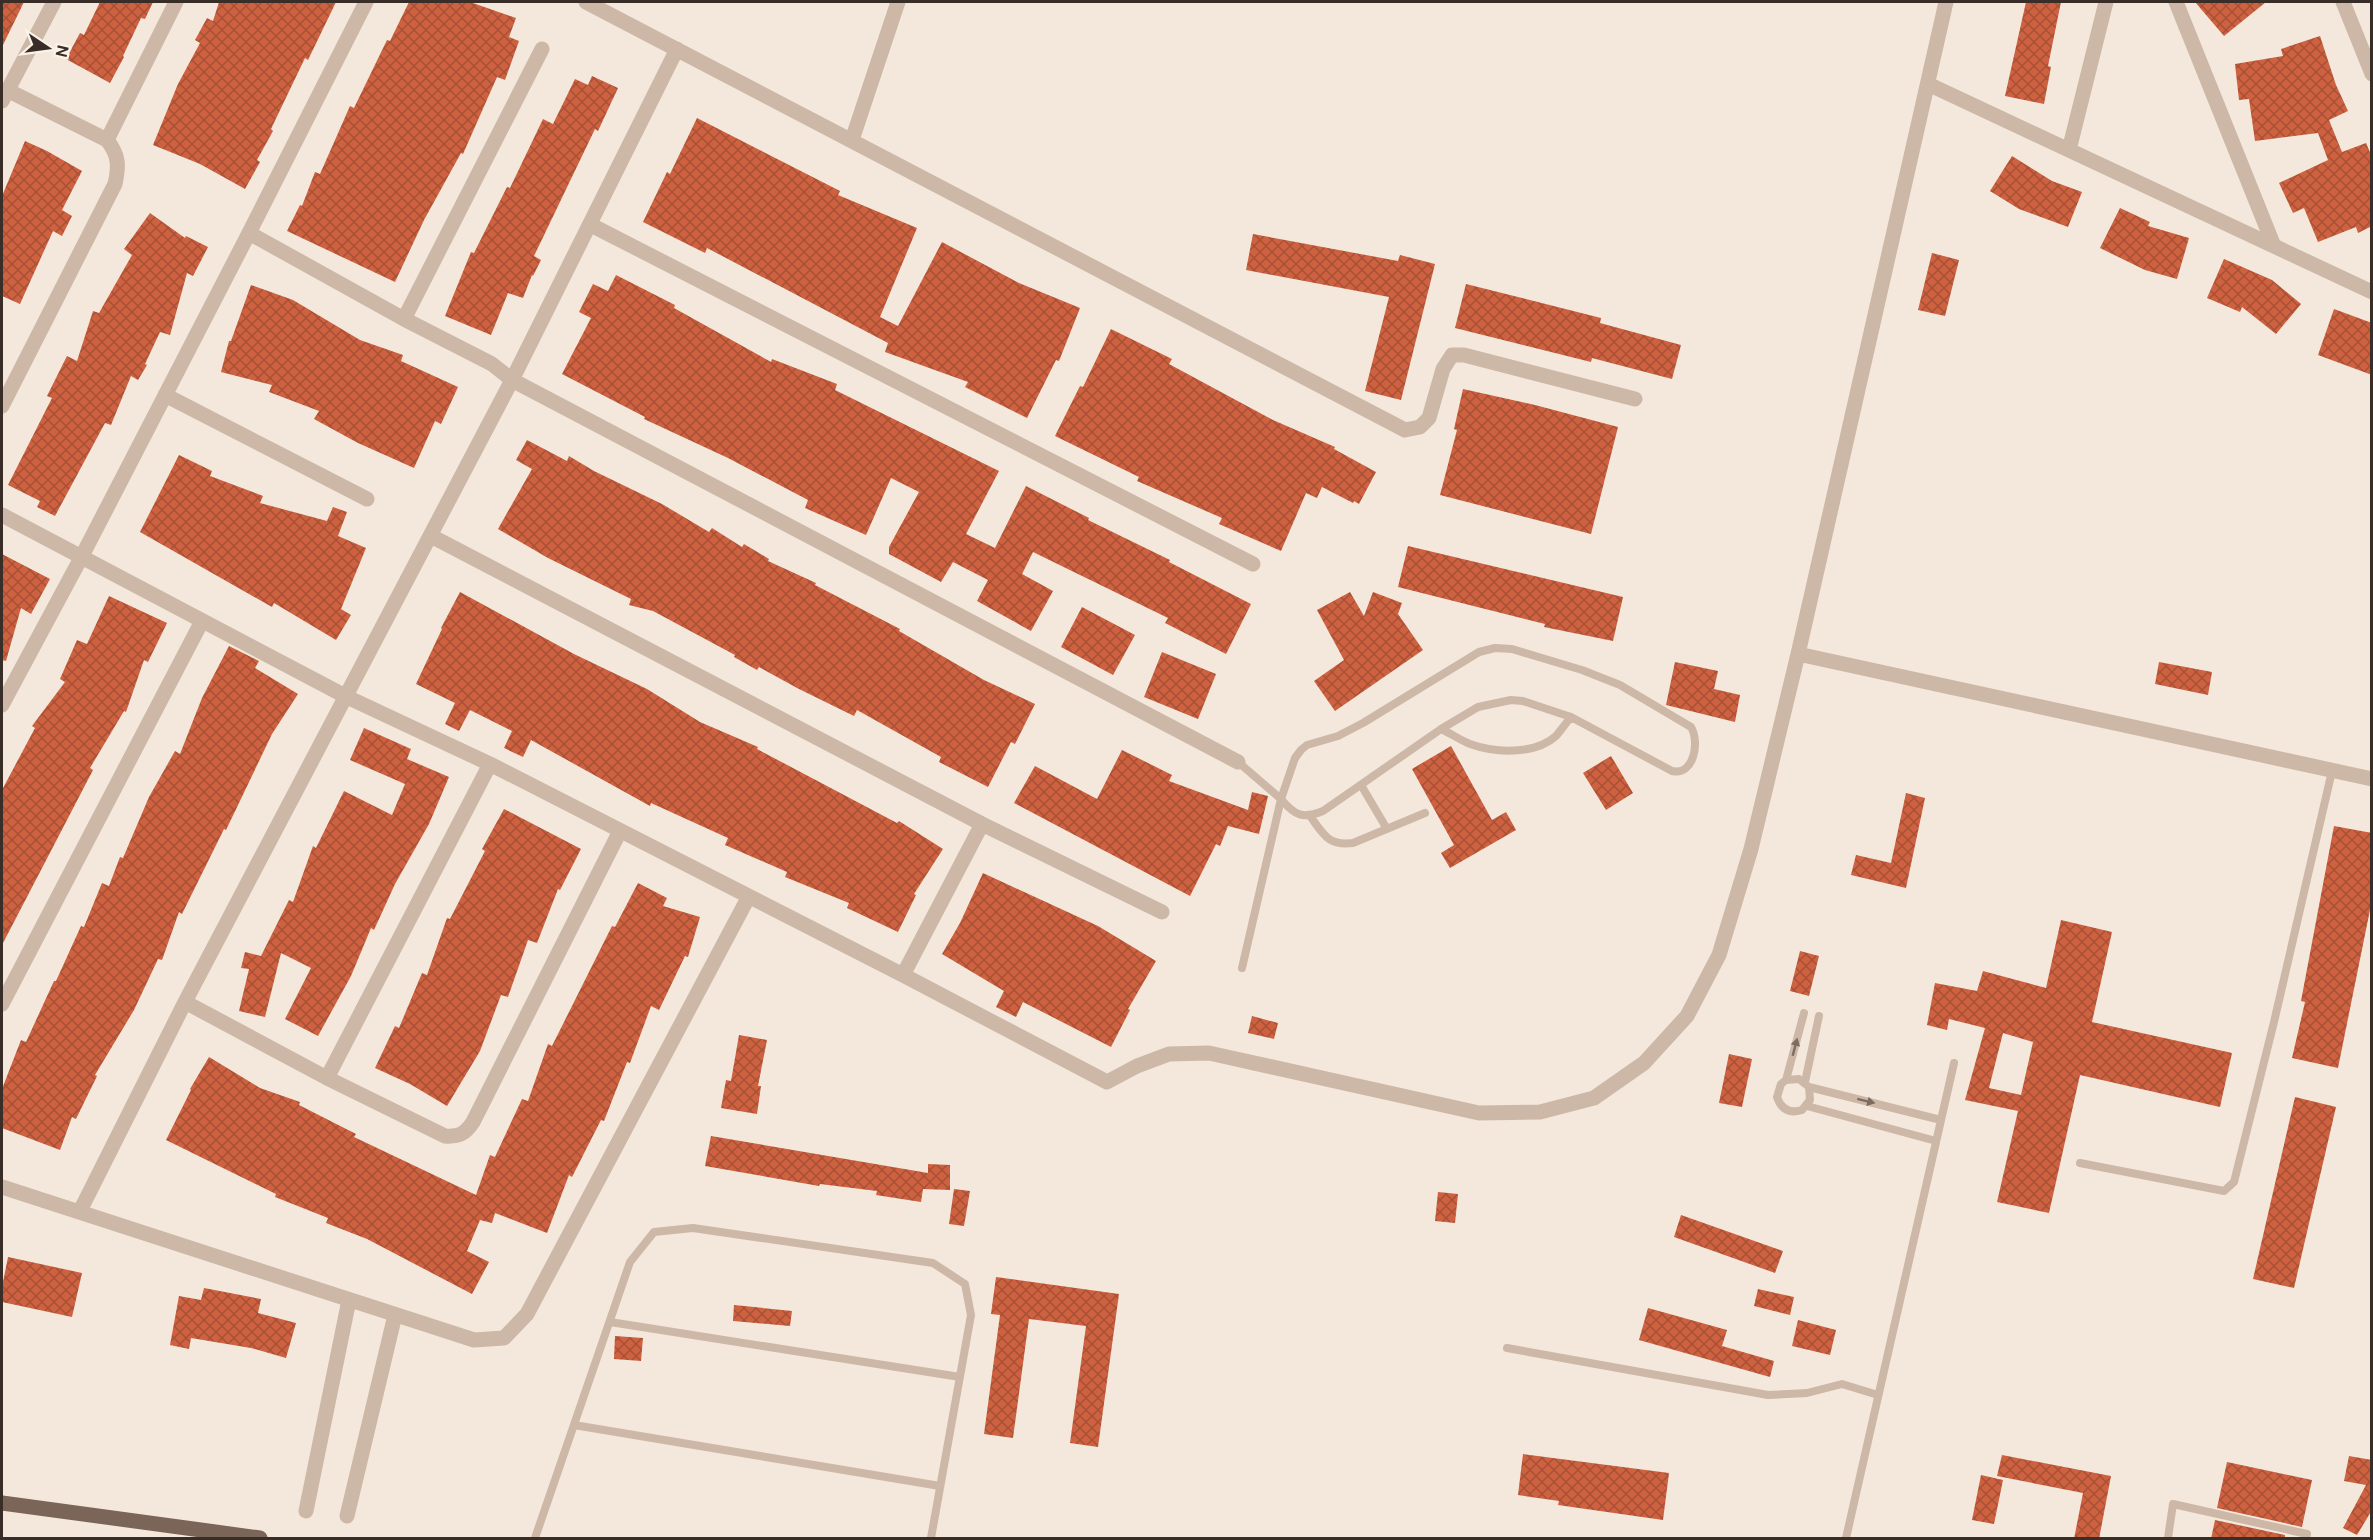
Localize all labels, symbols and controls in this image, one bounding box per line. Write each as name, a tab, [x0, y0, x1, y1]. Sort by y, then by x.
north arrow	[18, 18, 78, 78]
text: N	[51, 43, 74, 59]
one-way arrow	[1791, 1037, 1800, 1055]
one-way arrow	[1857, 1097, 1875, 1107]

